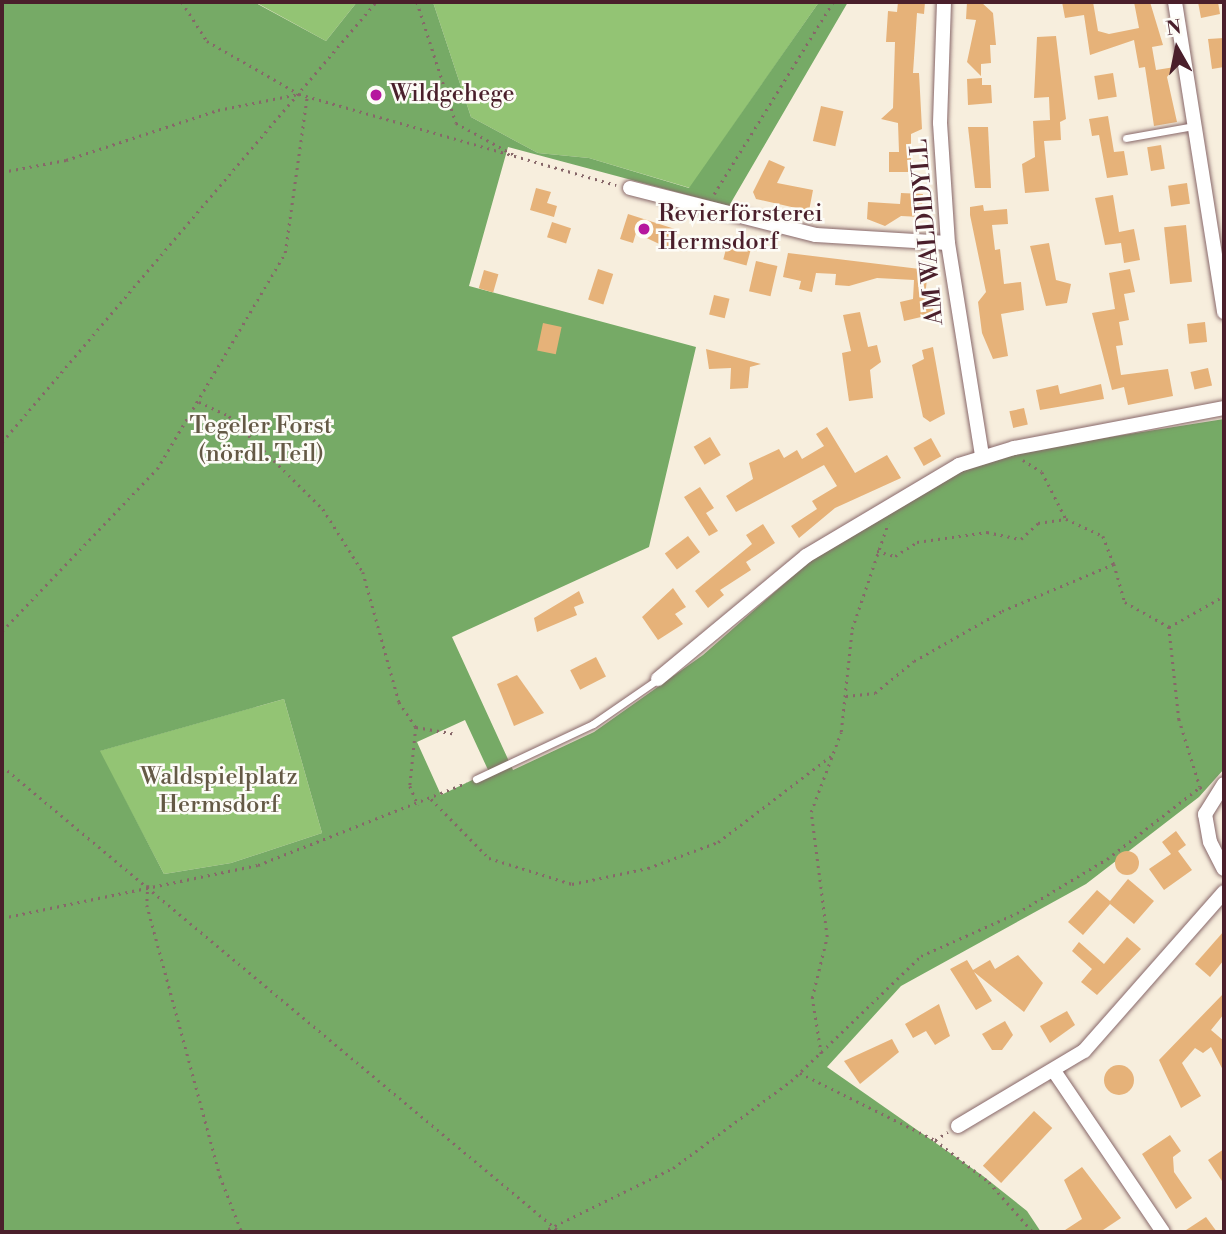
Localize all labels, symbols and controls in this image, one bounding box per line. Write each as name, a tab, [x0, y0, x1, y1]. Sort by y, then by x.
north arrow	[1142, 14, 1212, 84]
text: N	[1164, 15, 1183, 41]
place label: Wildgehege	[390, 81, 515, 109]
marker: Wildgehege	[368, 87, 384, 103]
street label: AM WALDIDYLL	[906, 138, 950, 326]
place label: Revierförsterei Hermsdorf	[658, 201, 823, 257]
marker: Revierförsterei Hermsdorf	[636, 221, 652, 237]
park label: Tegeler Forst (nördl. Teil)	[190, 413, 332, 469]
park label: Waldspielplatz Hermsdorf	[140, 764, 298, 820]

